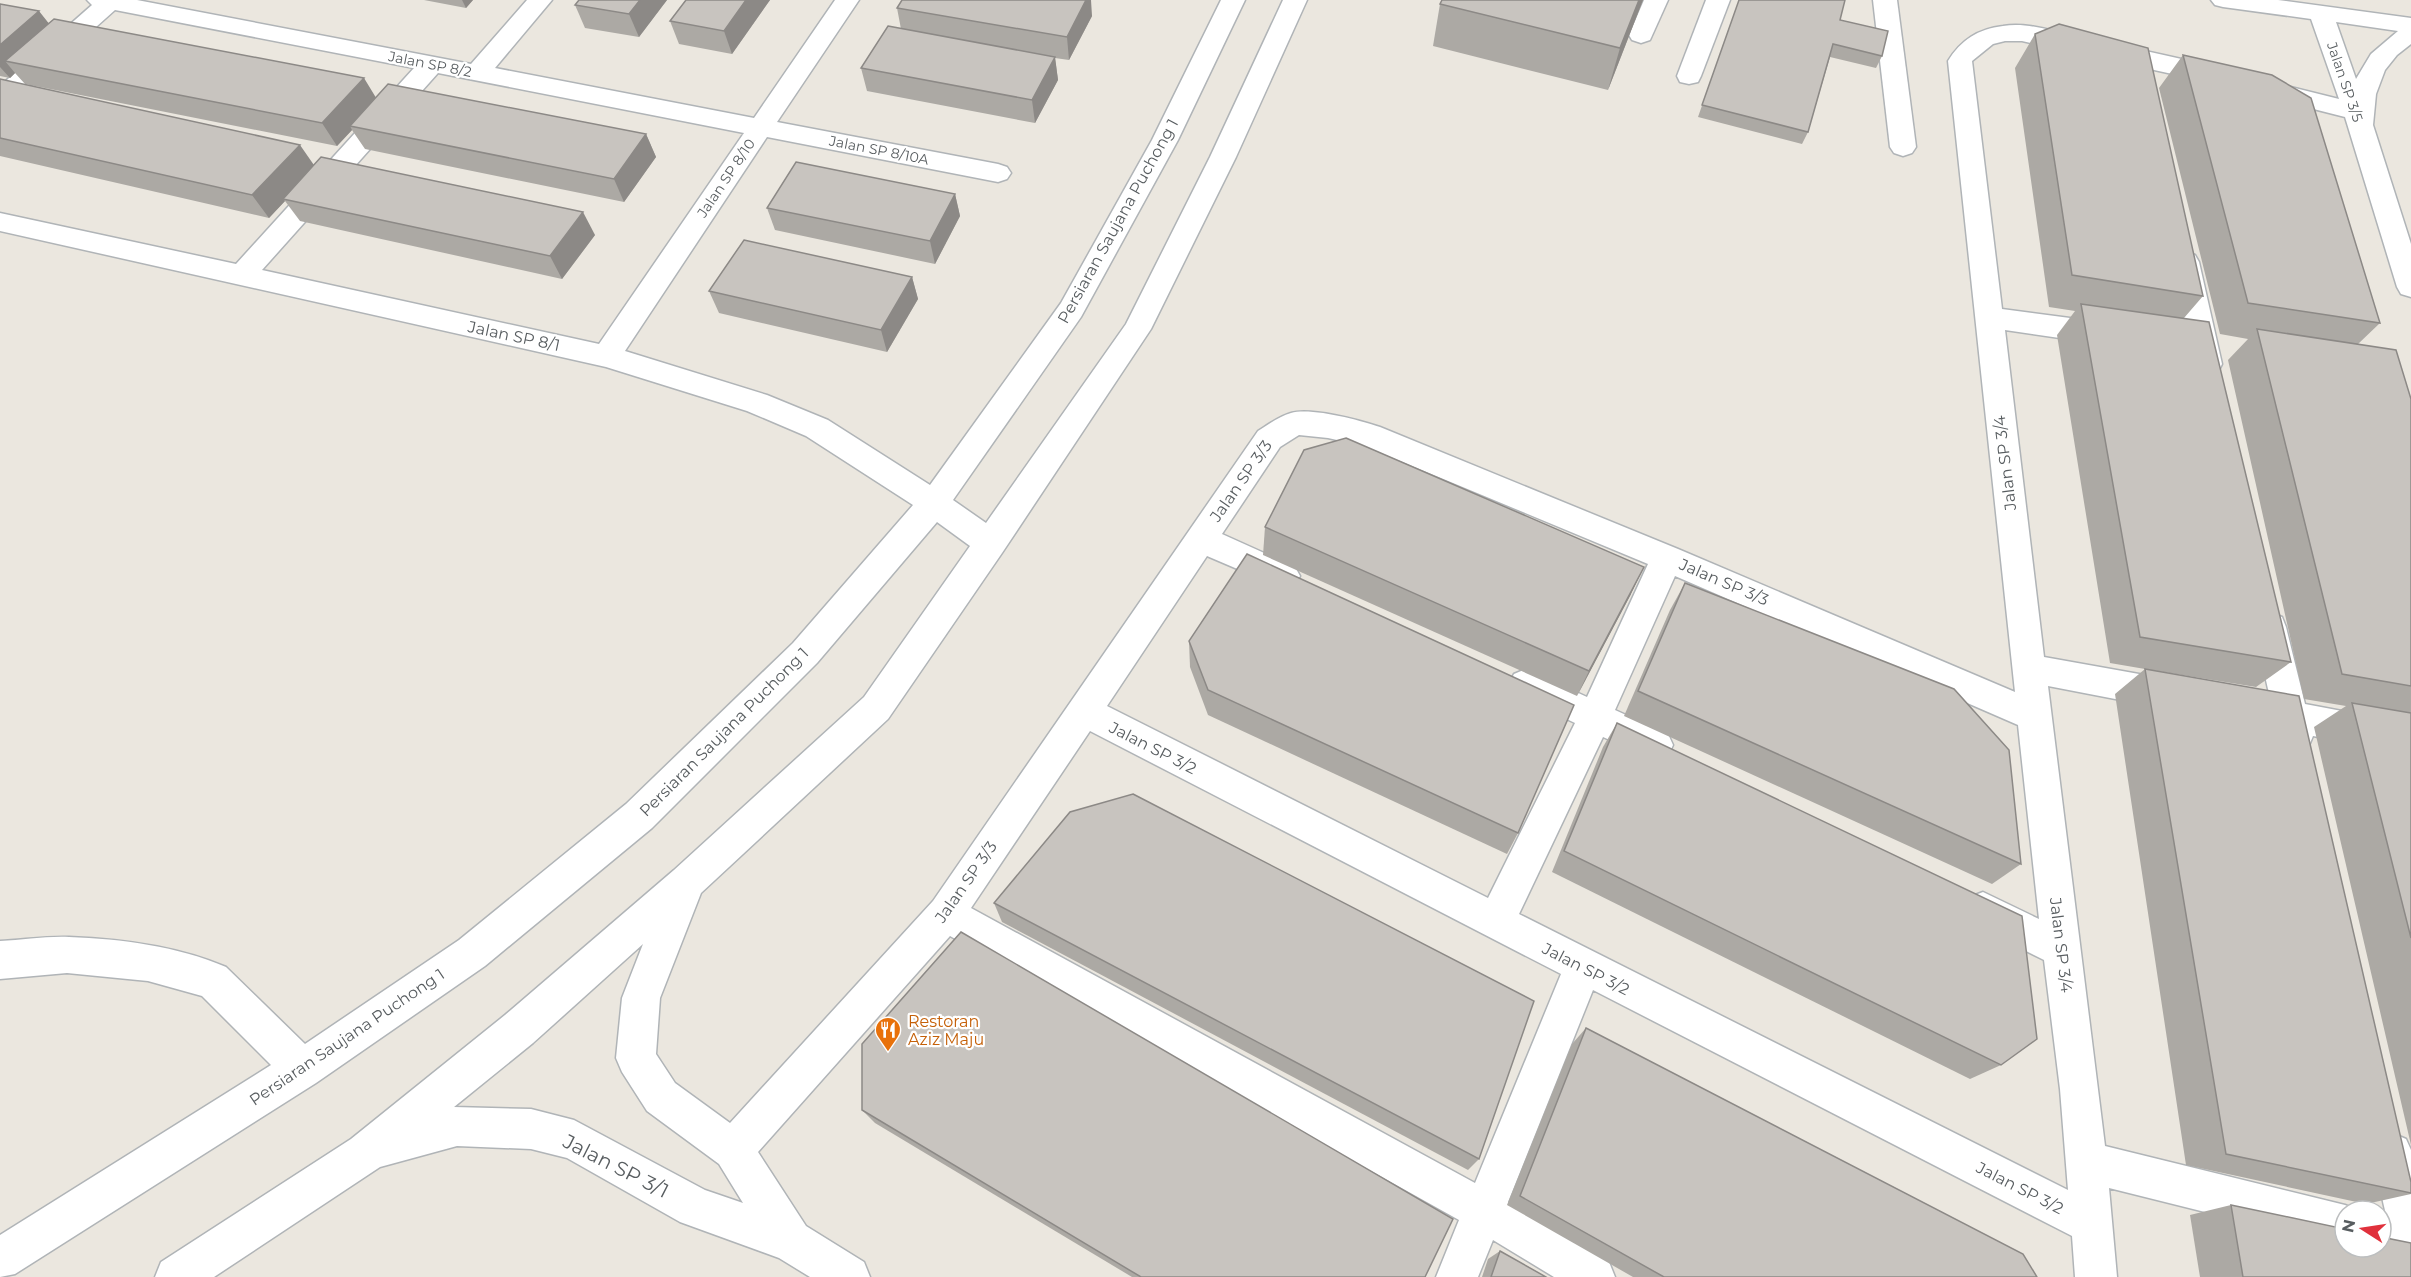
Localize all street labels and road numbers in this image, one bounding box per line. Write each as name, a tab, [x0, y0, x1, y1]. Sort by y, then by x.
street label: Jalan SP 3/5	[2323, 39, 2367, 124]
street label: Jalan SP 8/2	[386, 47, 473, 81]
street label: Persiaran Saujana Puchong 1	[1054, 115, 1182, 327]
street label: Jalan SP 8/10A	[827, 131, 931, 169]
street label: Jalan SP 8/10	[692, 135, 759, 222]
street label: Jalan SP 8/1	[465, 317, 562, 355]
street label: Jalan SP 3/4	[1990, 414, 2020, 513]
street label: Jalan SP 3/3	[1205, 437, 1276, 526]
street label: Jalan SP 3/3	[1676, 554, 1772, 609]
street label: Persiaran Saujana Puchong 1	[636, 644, 812, 820]
street label: Jalan SP 3/2	[1105, 717, 1200, 778]
street label: Jalan SP 3/3	[930, 838, 1001, 927]
street label: Jalan SP 3/4	[2046, 895, 2076, 994]
street label: Jalan SP 3/2	[1538, 938, 1633, 999]
street label: Persiaran Saujana Puchong 1	[246, 965, 448, 1109]
street label: Jalan SP 3/1	[558, 1129, 673, 1203]
street label: Jalan SP 3/2	[1972, 1157, 2067, 1218]

